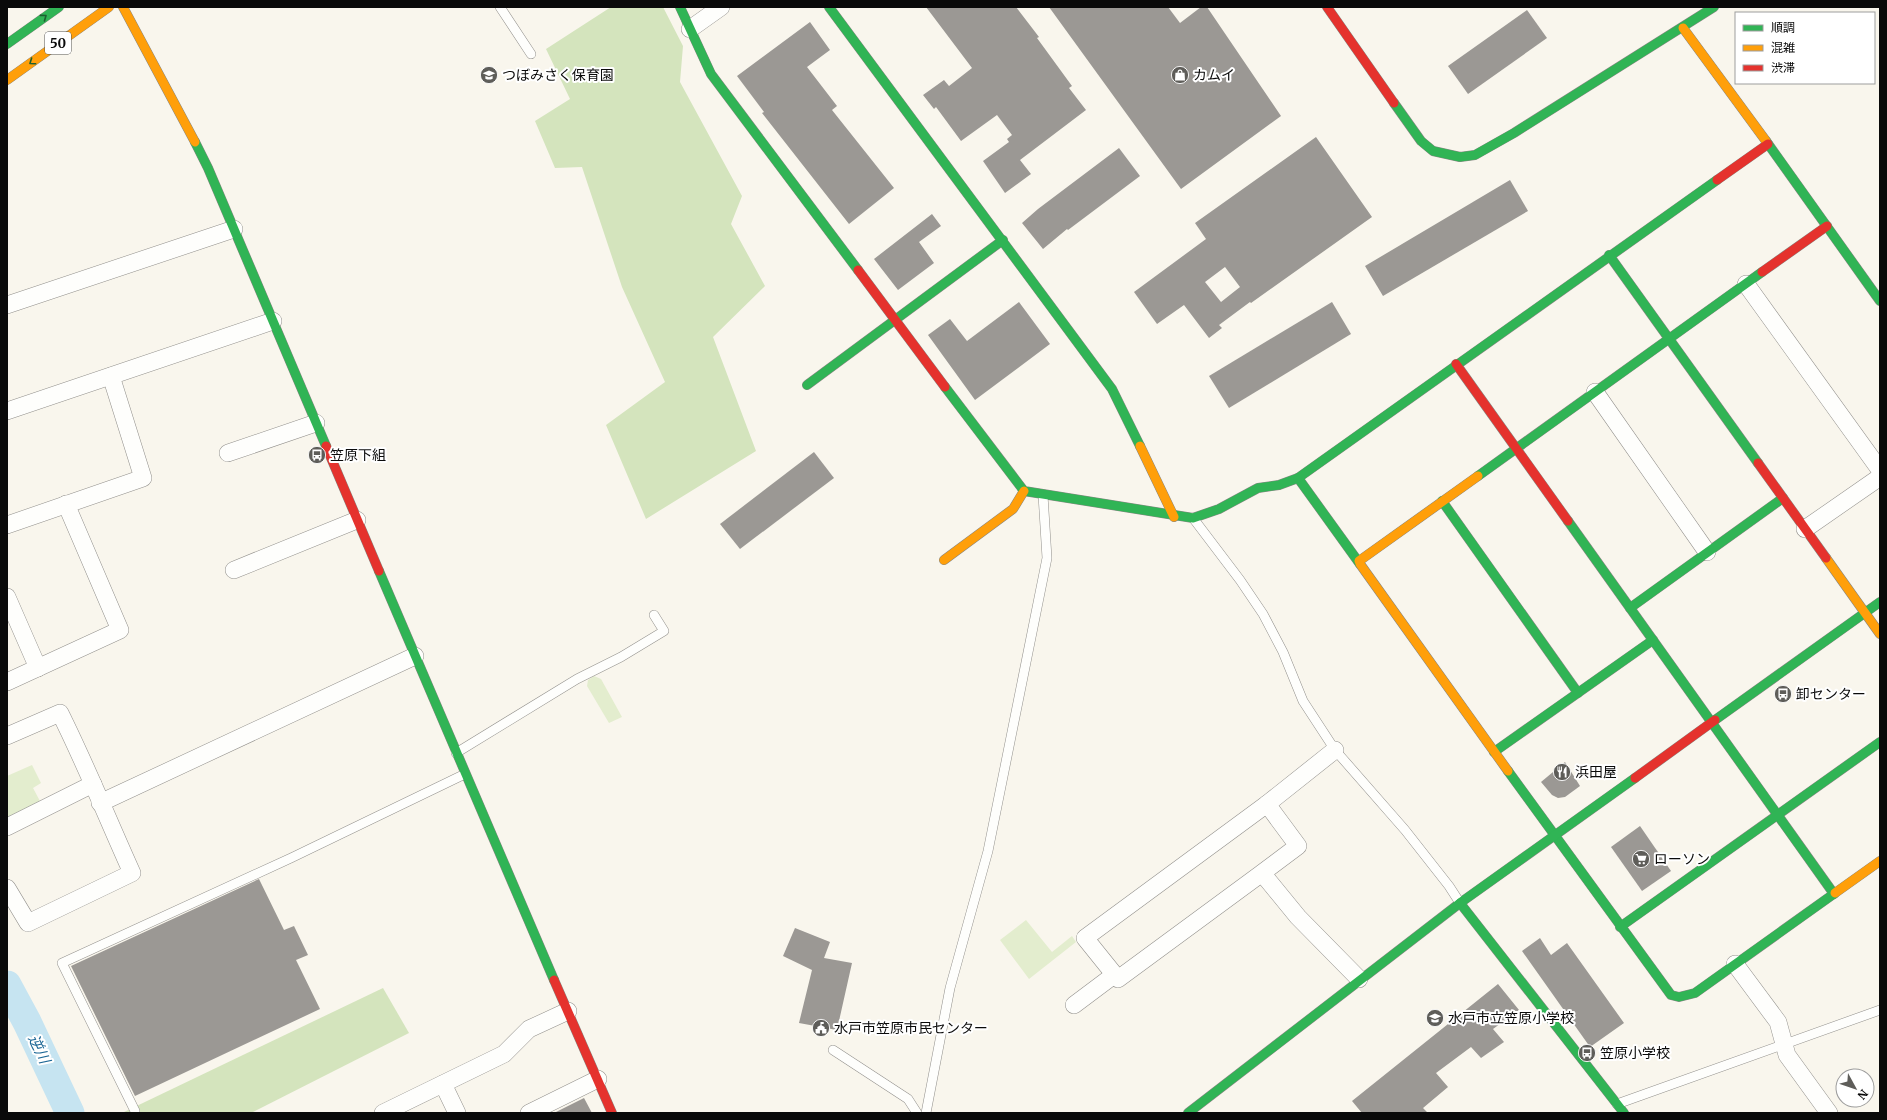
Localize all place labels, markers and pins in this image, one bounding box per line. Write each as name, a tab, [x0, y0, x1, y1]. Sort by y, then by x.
school or university icon: つぼみさく保育園	[479, 65, 499, 85]
shop icon: カムイ	[1170, 65, 1190, 85]
place label: つぼみさく保育園	[502, 66, 614, 84]
place label: カムイ	[1193, 66, 1235, 84]
bus stop icon: 笠原下組	[307, 445, 327, 465]
place label: 笠原下組	[330, 446, 386, 464]
bus stop icon: 卸センター	[1773, 684, 1793, 704]
place label: 卸センター	[1796, 685, 1866, 703]
restaurant icon: 浜田屋	[1552, 762, 1572, 782]
place label: 浜田屋	[1575, 763, 1617, 781]
supermarket icon: ローソン	[1631, 849, 1651, 869]
place label: ローソン	[1654, 850, 1710, 868]
school or university icon: 水戸市立笠原小学校	[1425, 1008, 1445, 1028]
place label: 水戸市立笠原小学校	[1448, 1009, 1574, 1027]
public building icon: 水戸市笠原市民センター	[811, 1018, 831, 1038]
place label: 水戸市笠原市民センター	[834, 1019, 988, 1037]
bus stop icon: 笠原小学校	[1577, 1043, 1597, 1063]
place label: 笠原小学校	[1600, 1044, 1670, 1062]

